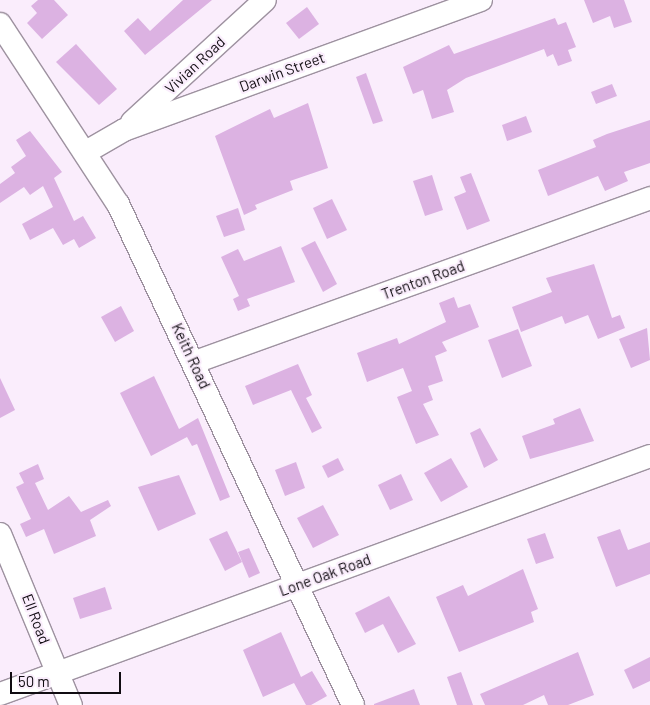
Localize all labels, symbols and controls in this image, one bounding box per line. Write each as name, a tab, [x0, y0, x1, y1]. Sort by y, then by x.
street label: Vivian Road	[161, 33, 229, 97]
street label: Darwin Street	[237, 48, 327, 96]
street label: Trenton Road	[379, 257, 467, 303]
street label: Keith Road	[168, 320, 214, 392]
street label: Lone Oak Road	[277, 550, 373, 600]
street label: Ell Road	[18, 591, 54, 647]
scale bar	[12, 662, 124, 694]
text: 50 m	[18, 672, 50, 690]

